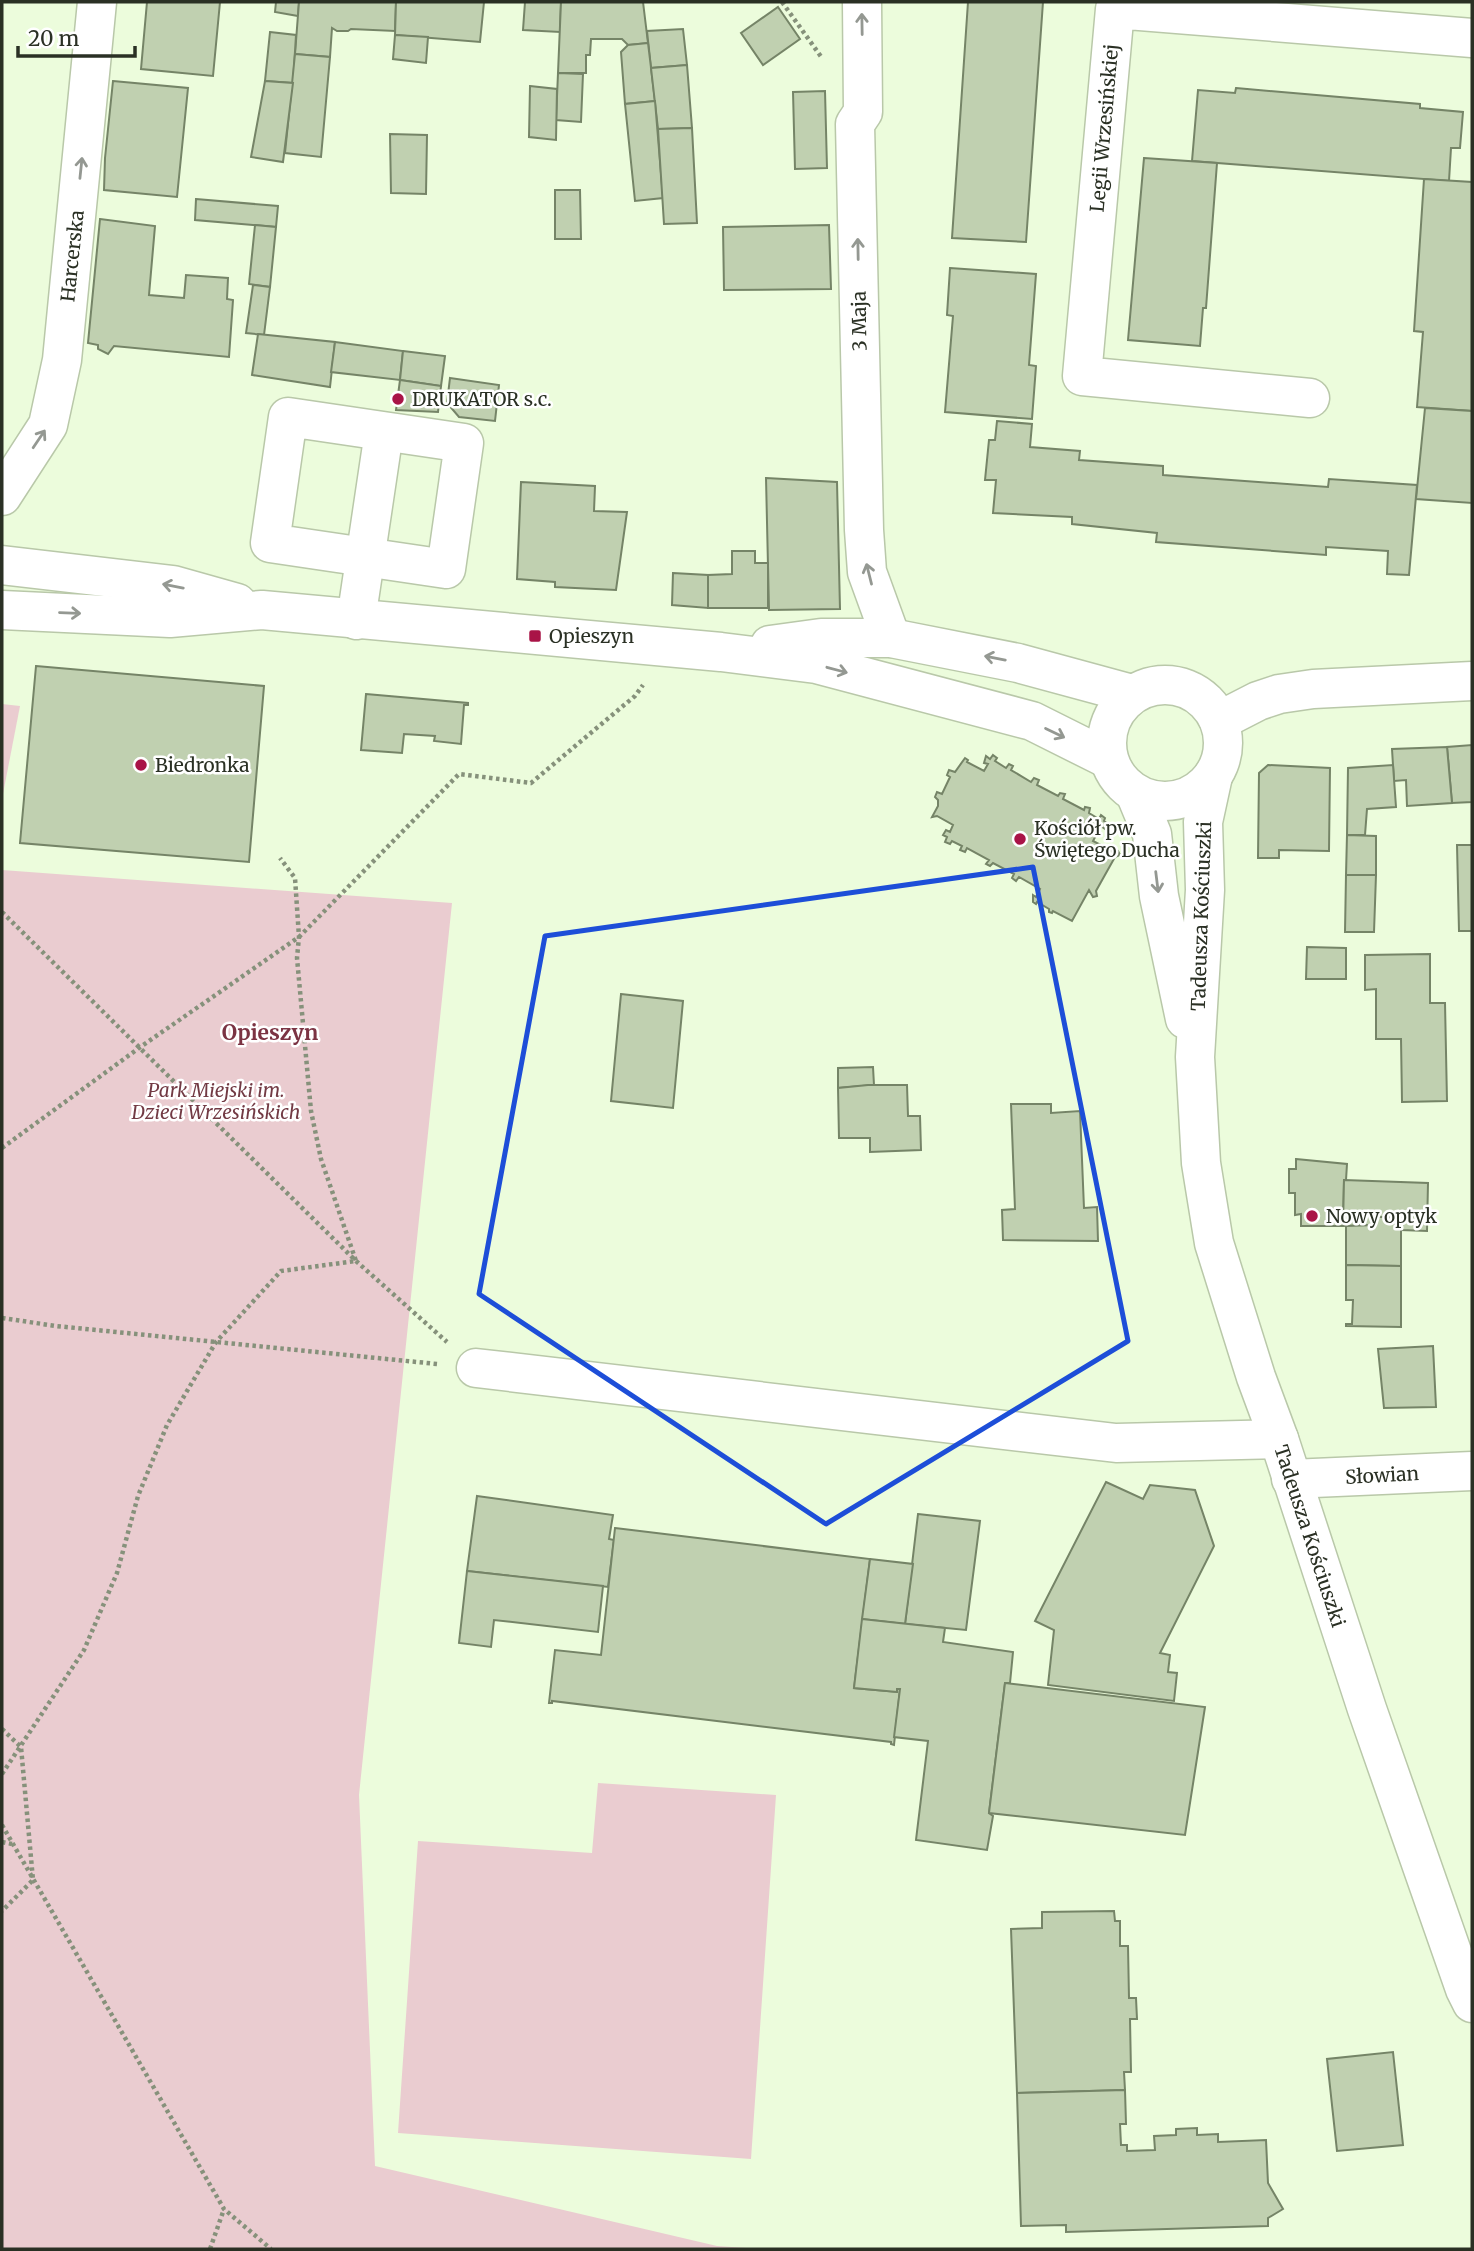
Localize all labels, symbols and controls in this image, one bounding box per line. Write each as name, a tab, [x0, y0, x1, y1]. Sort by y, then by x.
one-way arrow	[855, 12, 869, 35]
scale bar	[18, 14, 135, 58]
text: 20 m	[28, 25, 80, 52]
street label: Legii Wrzesińskiej	[1085, 43, 1123, 213]
one-way arrow	[75, 157, 88, 179]
street label: Harcerska	[55, 209, 89, 303]
one-way arrow	[851, 238, 864, 261]
street label: 3 Maja	[846, 291, 872, 351]
place label: DRUKATOR s.c.	[412, 387, 552, 411]
marker: DRUKATOR s.c.	[390, 391, 406, 407]
one-way arrow	[32, 430, 46, 449]
one-way arrow	[862, 563, 875, 585]
one-way arrow	[162, 579, 185, 593]
one-way arrow	[58, 607, 81, 620]
place label: Opieszyn	[549, 624, 634, 648]
marker: Opieszyn	[527, 628, 543, 644]
one-way arrow	[984, 651, 1007, 665]
one-way arrow	[825, 664, 848, 677]
one-way arrow	[1044, 726, 1065, 740]
place label: Biedronka	[155, 753, 249, 777]
marker: Biedronka	[133, 757, 149, 773]
place label: Kościół pw. Świętego Ducha	[1034, 816, 1180, 862]
street label: Tadeusza Kościuszki	[1186, 821, 1216, 1011]
marker: Kościół pw. Świętego Ducha	[1012, 831, 1028, 847]
one-way arrow	[1151, 870, 1164, 893]
district label: Opieszyn	[222, 1019, 318, 1046]
park label: Park Miejski im. Dzieci Wrzesińskich	[131, 1078, 300, 1124]
place label: Nowy optyk	[1326, 1204, 1437, 1228]
marker: Nowy optyk	[1304, 1208, 1320, 1224]
street label: Tadeusza Kościuszki	[1269, 1442, 1351, 1630]
street label: Słowian	[1345, 1461, 1420, 1489]

